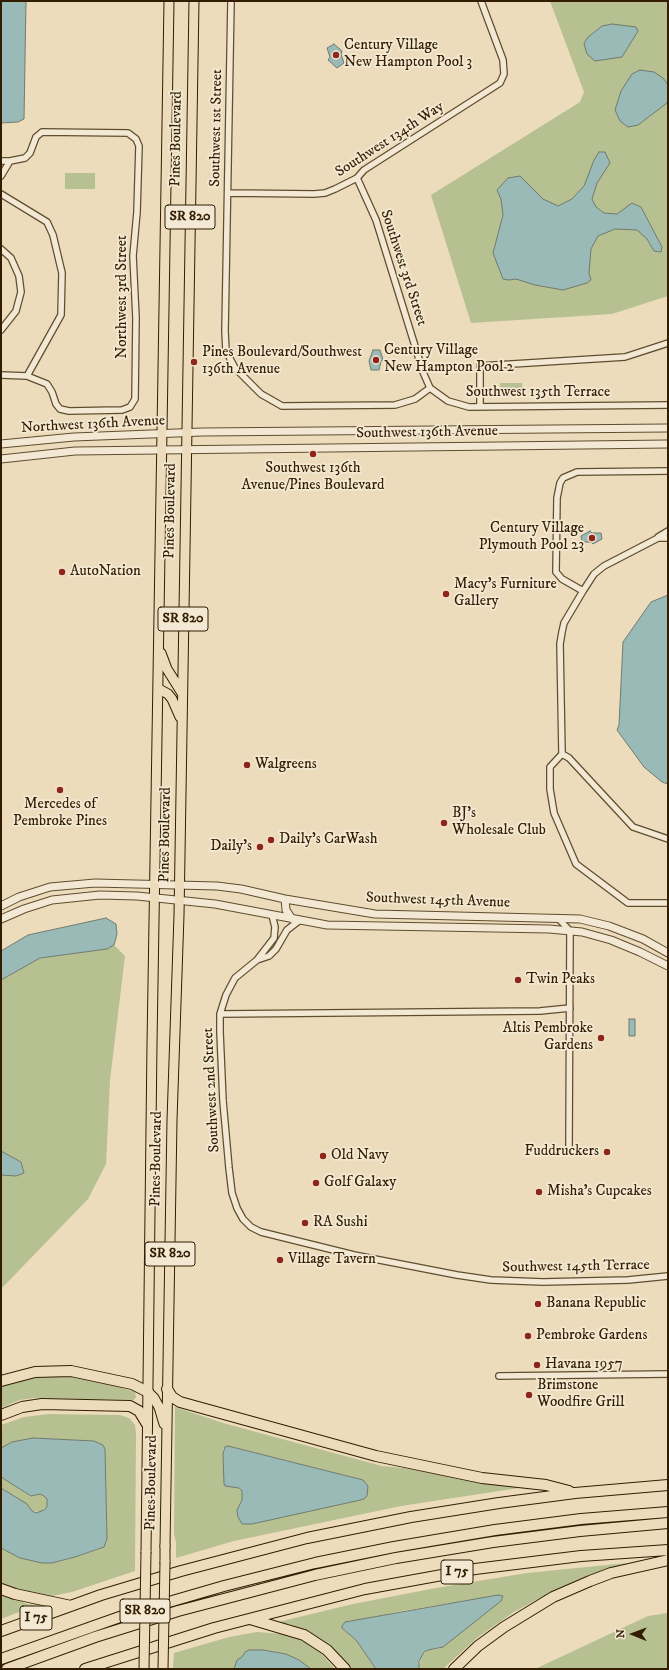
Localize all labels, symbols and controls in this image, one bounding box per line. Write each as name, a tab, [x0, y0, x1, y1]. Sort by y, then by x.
place label: Century Village New Hampton Pool 3	[344, 37, 472, 72]
marker: Century Village New Hampton Pool 3	[331, 50, 341, 60]
street label: Southwest 1st Street	[207, 69, 227, 187]
street label: Pines Boulevard	[167, 91, 187, 187]
street label: Southwest 134th Way	[332, 98, 448, 182]
road number: SR 820	[165, 205, 215, 229]
street label: Southwest 3rd Street	[376, 208, 430, 328]
street label: Northwest 3rd Street	[114, 235, 132, 359]
place label: Century Village New Hampton Pool 2	[384, 342, 514, 377]
place label: Pines Boulevard/Southwest 136th Avenue	[202, 344, 362, 379]
marker: Century Village New Hampton Pool 2	[371, 355, 381, 365]
marker: Pines Boulevard/Southwest 136th Avenue	[189, 357, 199, 367]
street label: Southwest 135th Terrace	[466, 384, 610, 402]
street label: Northwest 136th Avenue	[20, 412, 166, 438]
street label: Southwest 136th Avenue	[356, 423, 498, 443]
marker: Southwest 136th Avenue/Pines Boulevard	[308, 449, 318, 459]
place label: Southwest 136th Avenue/Pines Boulevard	[242, 460, 384, 495]
street label: Pines Boulevard	[161, 463, 181, 559]
place label: Century Village Plymouth Pool 23	[479, 520, 584, 555]
marker: Century Village Plymouth Pool 23	[587, 533, 597, 543]
place label: AutoNation	[70, 563, 141, 581]
marker: AutoNation	[57, 567, 67, 577]
place label: Macy's Furniture Gallery	[454, 576, 557, 611]
marker: Macy's Furniture Gallery	[441, 589, 451, 599]
road number: SR 820	[158, 607, 208, 631]
place label: Walgreens	[255, 756, 317, 774]
marker: Walgreens	[242, 760, 252, 770]
marker: Mercedes of Pembroke Pines	[55, 785, 65, 795]
street label: Pines Boulevard	[156, 787, 176, 883]
place label: Mercedes of Pembroke Pines	[13, 796, 107, 831]
place label: BJ's Wholesale Club	[452, 805, 546, 840]
marker: BJ's Wholesale Club	[439, 818, 449, 828]
place label: Daily's CarWash	[279, 831, 378, 849]
marker: Daily's CarWash	[266, 835, 276, 845]
place label: Daily's	[210, 838, 252, 856]
marker: Daily's	[255, 842, 265, 852]
street label: Southwest 145th Avenue	[366, 889, 510, 913]
place label: Twin Peaks	[526, 971, 595, 989]
marker: Twin Peaks	[513, 975, 523, 985]
place label: Altis Pembroke Gardens	[503, 1020, 593, 1055]
street label: Southwest 2nd Street	[200, 1027, 224, 1153]
marker: Altis Pembroke Gardens	[596, 1033, 606, 1043]
street label: Pines Boulevard	[147, 1111, 167, 1207]
place label: Fuddruckers	[525, 1143, 599, 1161]
place label: Old Navy	[331, 1147, 389, 1165]
marker: Fuddruckers	[602, 1147, 612, 1157]
marker: Old Navy	[318, 1151, 328, 1161]
place label: Golf Galaxy	[324, 1174, 396, 1192]
marker: Golf Galaxy	[311, 1178, 321, 1188]
place label: Misha's Cupcakes	[547, 1183, 652, 1201]
marker: Misha's Cupcakes	[534, 1187, 544, 1197]
place label: RA Sushi	[313, 1214, 368, 1232]
marker: RA Sushi	[300, 1218, 310, 1228]
road number: SR 820	[145, 1242, 195, 1266]
place label: Village Tavern	[288, 1251, 376, 1269]
marker: Village Tavern	[275, 1255, 285, 1265]
street label: Southwest 145th Terrace	[502, 1257, 650, 1277]
place label: Banana Republic	[546, 1295, 646, 1313]
marker: Banana Republic	[533, 1299, 543, 1309]
place label: Pembroke Gardens	[536, 1327, 647, 1345]
marker: Pembroke Gardens	[523, 1331, 533, 1341]
place label: Havana 1957	[545, 1356, 623, 1374]
marker: Havana 1957	[532, 1360, 542, 1370]
place label: Brimstone Woodfire Grill	[537, 1377, 624, 1412]
marker: Brimstone Woodfire Grill	[524, 1390, 534, 1400]
street label: Pines Boulevard	[142, 1435, 162, 1531]
road number: I 75	[441, 1560, 473, 1584]
road number: SR 820	[120, 1599, 170, 1623]
road number: I 75	[20, 1606, 52, 1630]
north arrow	[613, 1614, 653, 1654]
text: N	[614, 1629, 628, 1638]

